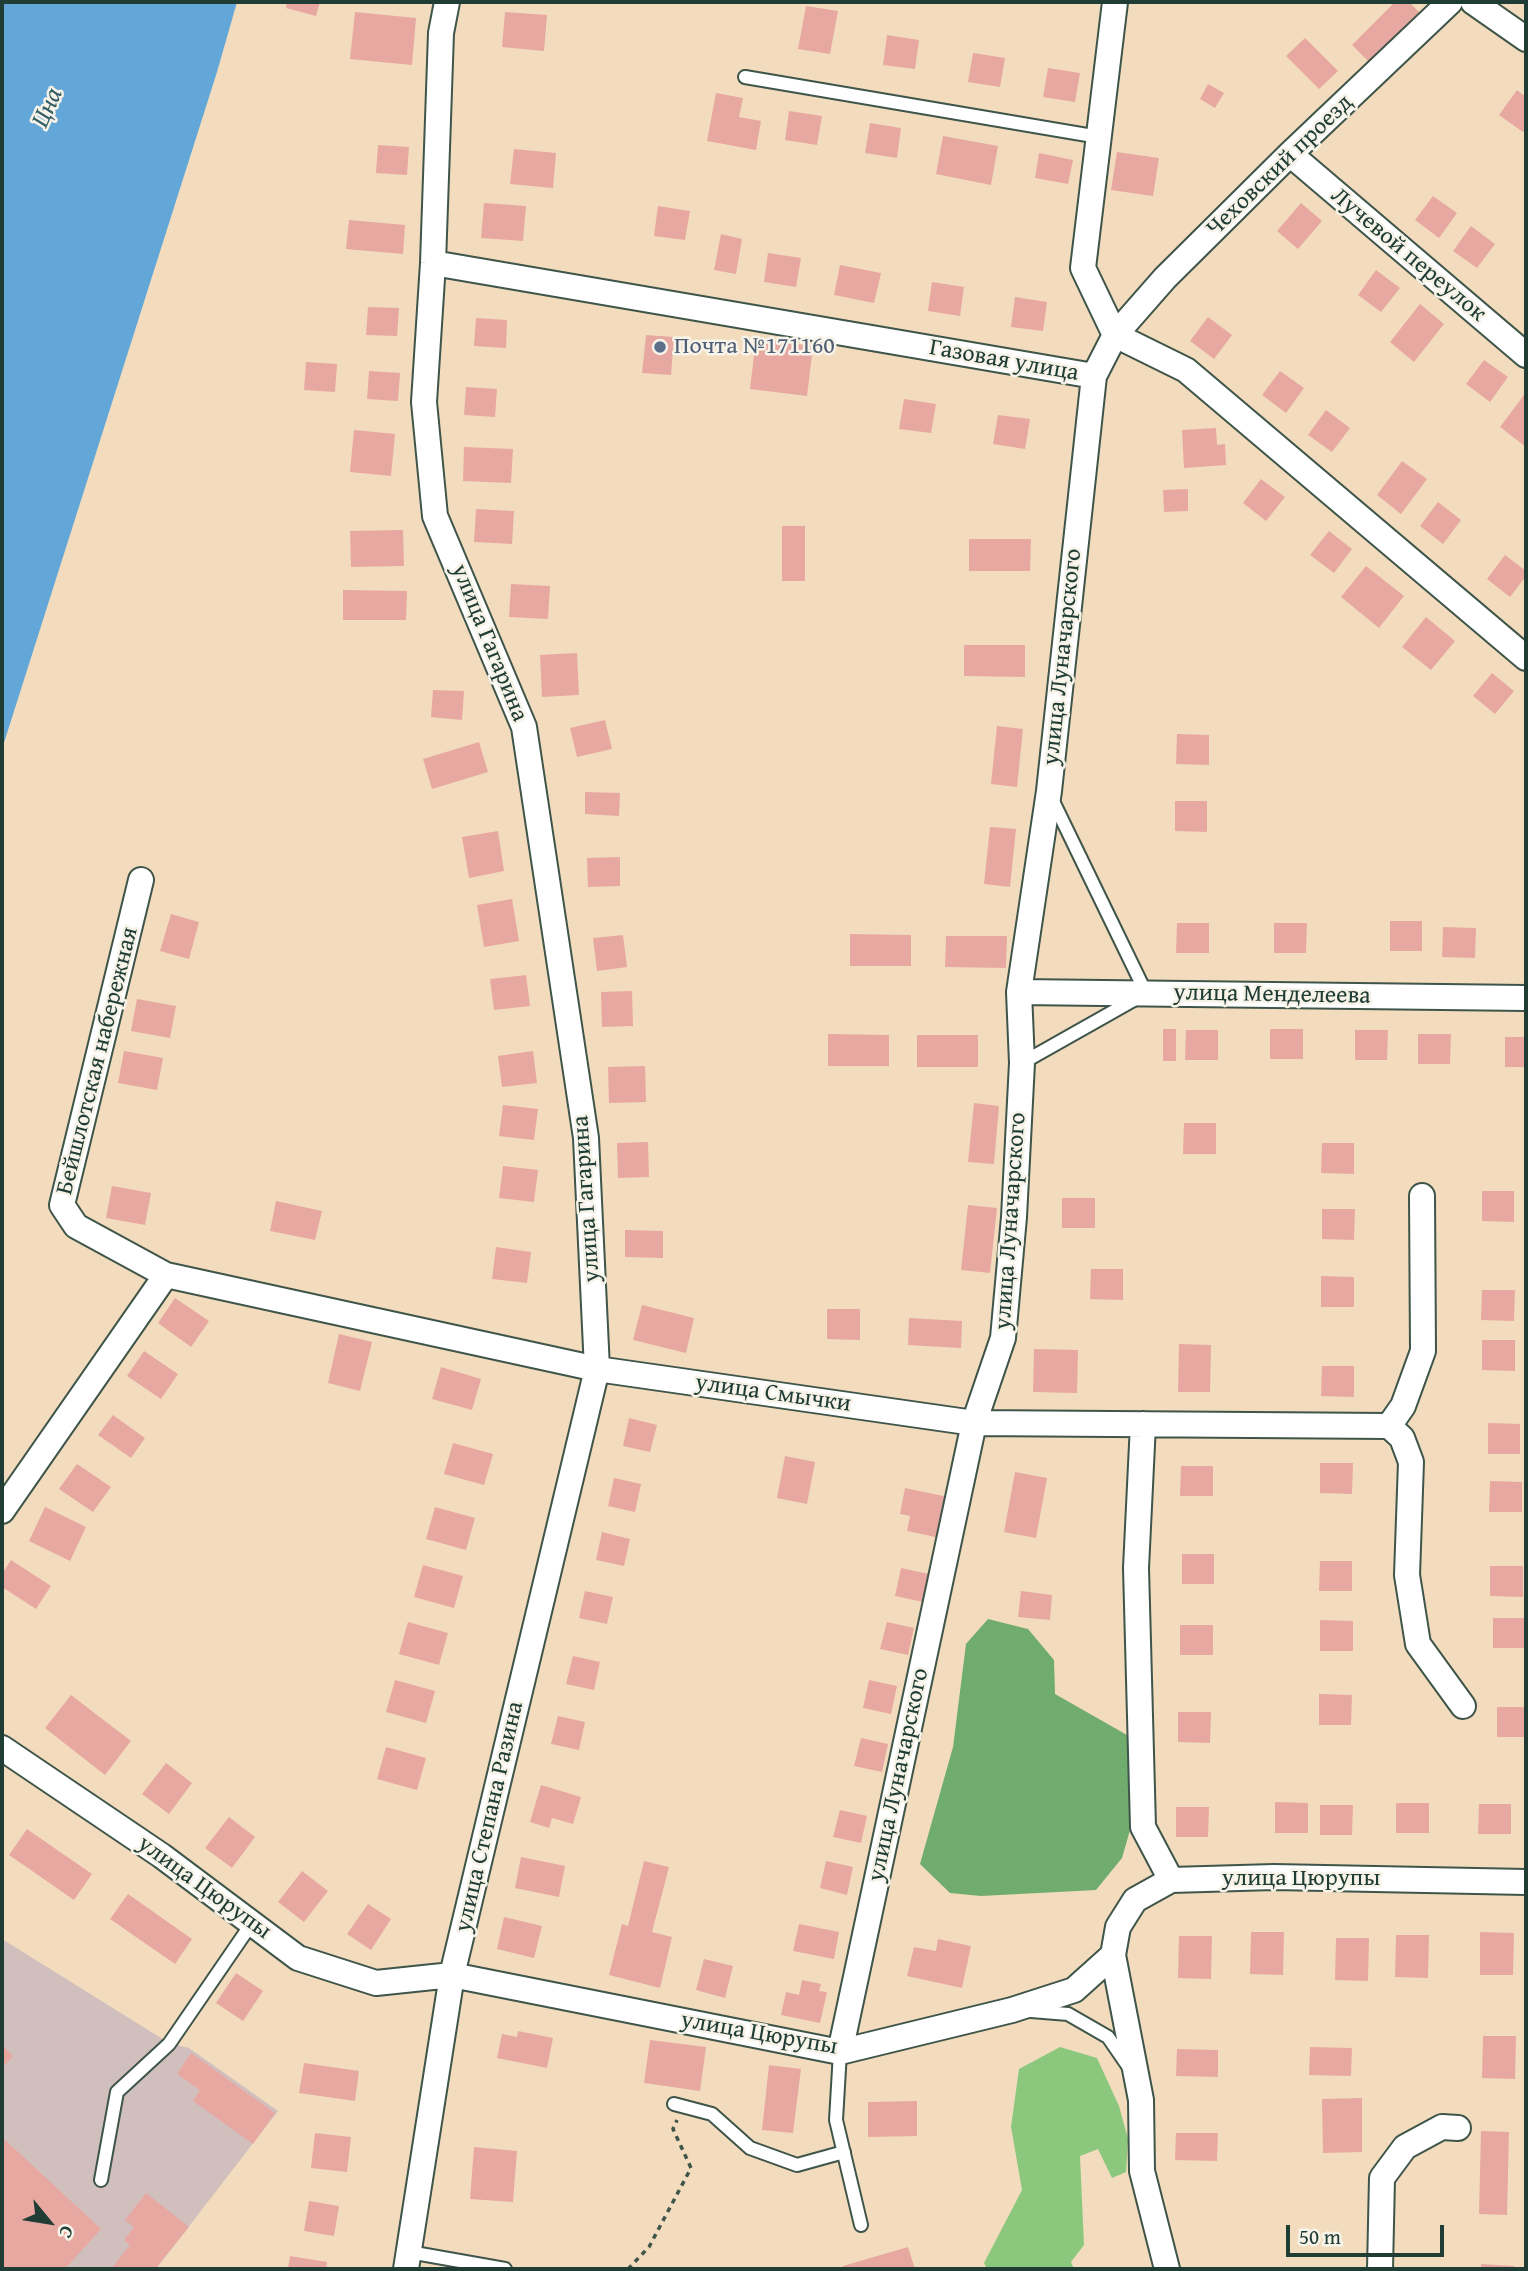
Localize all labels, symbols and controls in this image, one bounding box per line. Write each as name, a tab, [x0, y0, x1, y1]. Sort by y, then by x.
water label: Цна	[26, 83, 70, 133]
street label: Чеховский проезд	[1201, 89, 1359, 243]
street label: Лучевой переулок	[1324, 182, 1492, 328]
place label: Почта №171160	[674, 333, 835, 361]
street label: Газовая улица	[927, 334, 1081, 388]
marker: Почта №171160	[652, 339, 668, 355]
street label: улица Луначарского	[1037, 547, 1089, 767]
street label: улица Гагарина	[444, 560, 534, 726]
street label: Бейшлотская набережная	[51, 924, 145, 1198]
street label: улица Менделеева	[1173, 979, 1371, 1011]
street label: улица Луначарского	[989, 1111, 1033, 1331]
street label: улица Гагарина	[567, 1115, 607, 1283]
street label: улица Смычки	[693, 1369, 853, 1419]
street label: улица Луначарского	[862, 1665, 936, 1885]
street label: улица Степана Разина	[449, 1699, 531, 1935]
street label: улица Цюрупы	[131, 1830, 277, 1946]
street label: улица Цюрупы	[1222, 1865, 1380, 1893]
street label: улица Цюрупы	[679, 2006, 839, 2062]
north arrow	[14, 2187, 84, 2257]
scale bar	[1290, 2212, 1448, 2256]
text: С	[52, 2221, 82, 2244]
text: 50 m	[1299, 2221, 1341, 2252]

